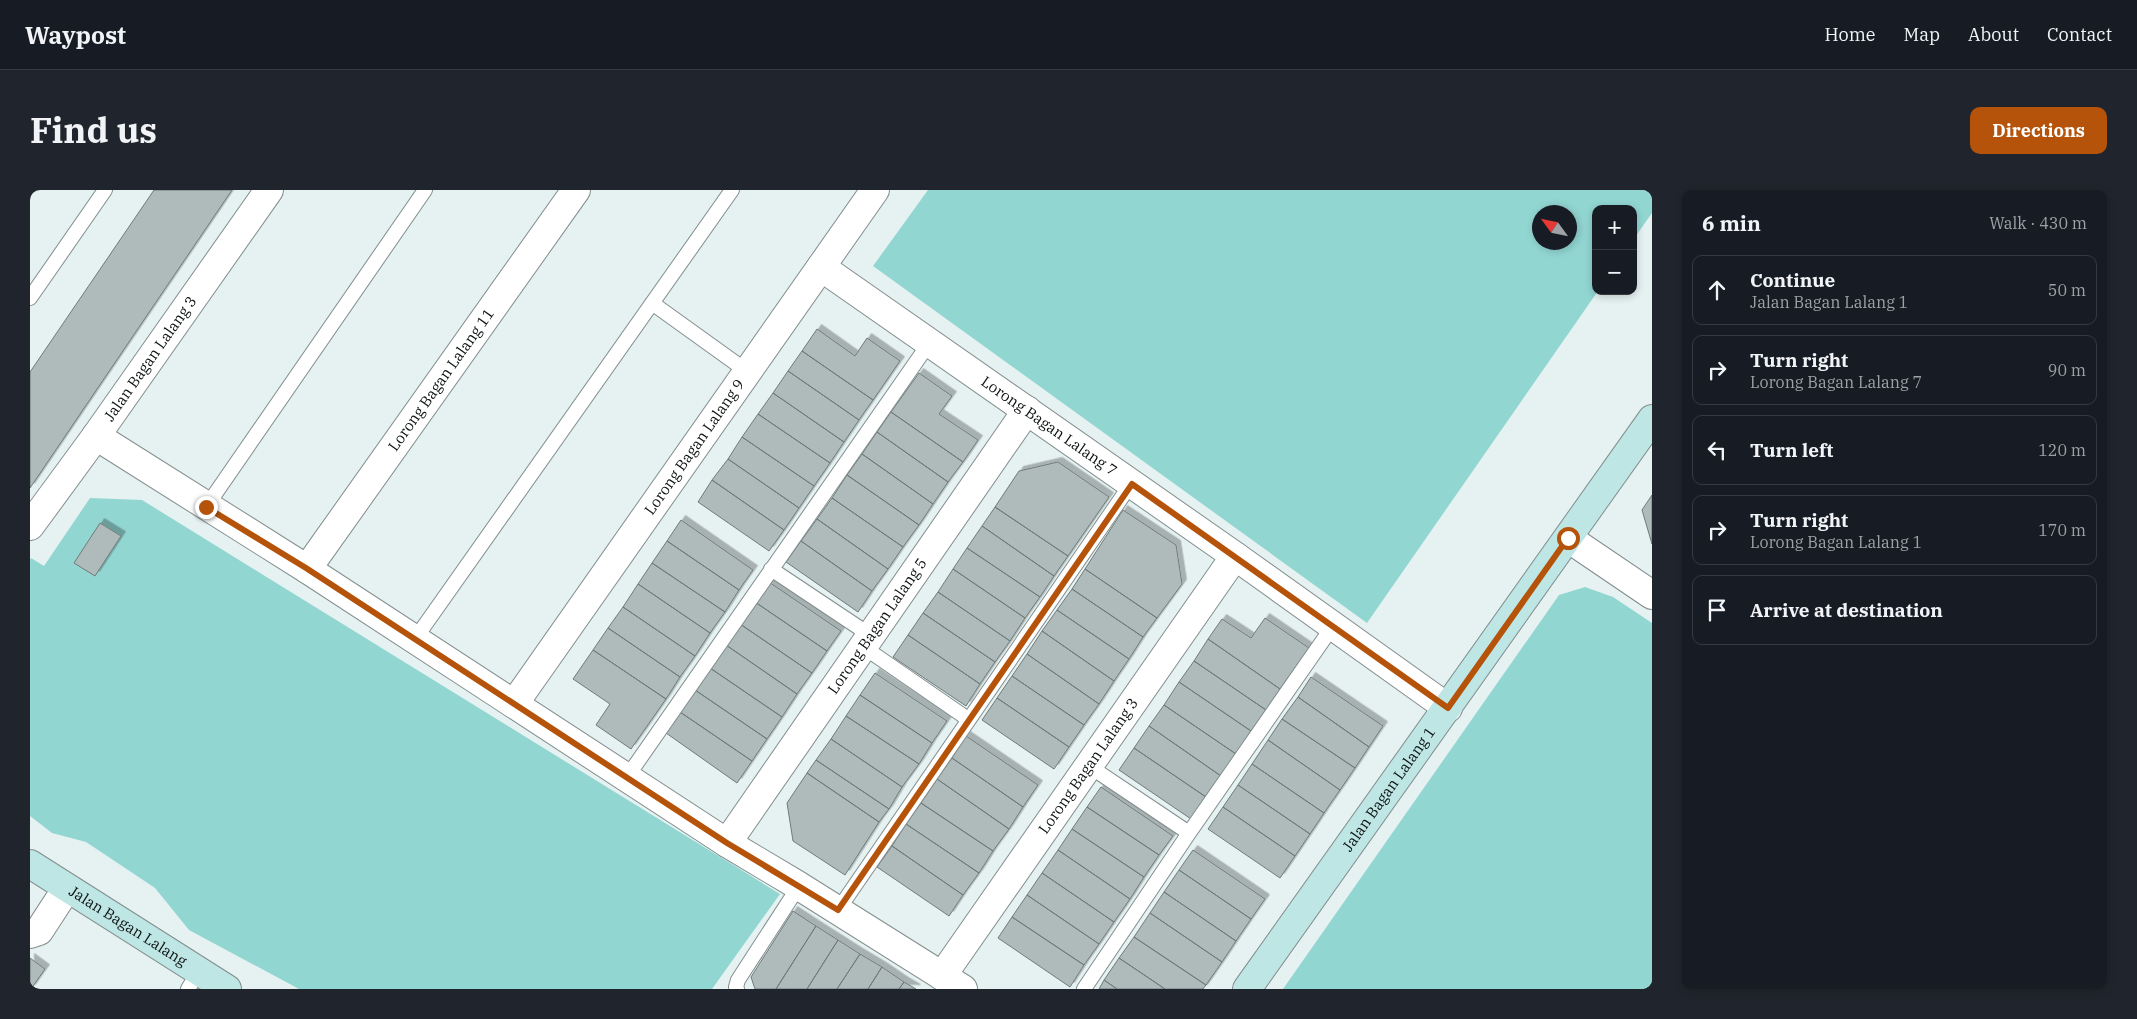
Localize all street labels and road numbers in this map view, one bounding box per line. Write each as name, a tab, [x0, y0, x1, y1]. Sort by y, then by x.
street label: Jalan Bagan Lalang 3	[99, 292, 200, 425]
street label: Lorong Bagan Lalang 11	[384, 305, 498, 455]
street label: Lorong Bagan Lalang 7	[978, 372, 1121, 480]
street label: Lorong Bagan Lalang 9	[640, 375, 748, 518]
street label: Lorong Bagan Lalang 5	[823, 554, 931, 697]
street label: Lorong Bagan Lalang 3	[1034, 694, 1142, 837]
street label: Jalan Bagan Lalang 1	[1338, 723, 1439, 855]
street label: Jalan Bagan Lalang	[66, 881, 191, 970]

